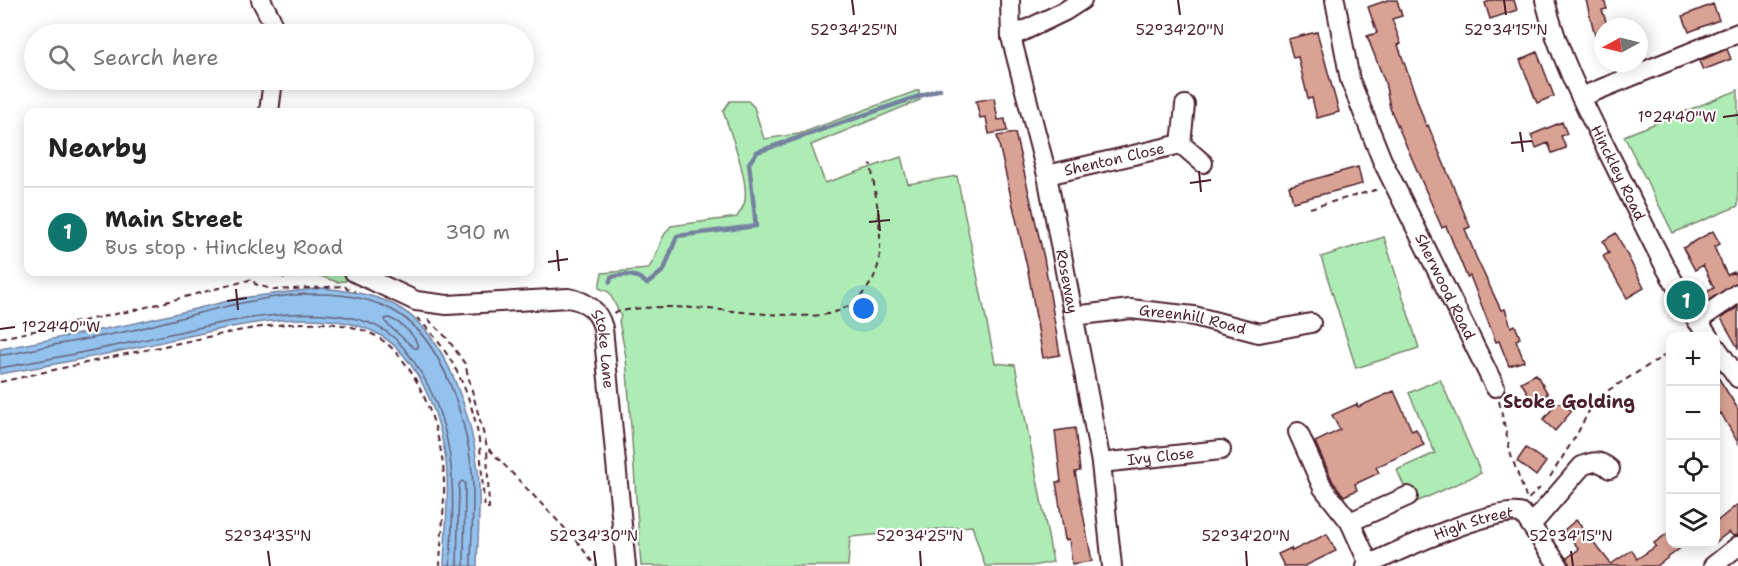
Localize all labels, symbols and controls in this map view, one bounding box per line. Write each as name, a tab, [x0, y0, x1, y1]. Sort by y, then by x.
north arrow	[1594, 18, 1648, 72]
text: 52°34'25"N	[811, 20, 897, 40]
text: 52°34'20"N	[1136, 20, 1224, 40]
text: 52°34'15"N	[1464, 20, 1548, 40]
search box	[24, 24, 534, 90]
icon: search	[45, 41, 78, 74]
text: Search here	[93, 43, 219, 72]
text: 1°24'40"W	[1638, 107, 1716, 127]
street label: Hinckley Road	[1586, 122, 1650, 224]
text: Nearby	[48, 130, 147, 165]
street label: Shenton Close	[1062, 138, 1166, 181]
text: Main Street	[105, 205, 243, 234]
text: 1	[63, 219, 72, 245]
text: 390 m	[445, 219, 510, 245]
street label: Sherwood Road	[1410, 230, 1480, 343]
text: Bus stop · Hinckley Road	[105, 234, 343, 260]
street label: Roseway	[1051, 248, 1083, 315]
pin: 1	[1666, 278, 1706, 322]
your location	[849, 294, 878, 323]
street label: Greenhill Road	[1138, 300, 1249, 339]
street label: Stoke Lane	[586, 305, 619, 390]
text: 1°24'40"W	[22, 317, 100, 337]
map controls	[1666, 332, 1720, 548]
button: +	[1666, 332, 1720, 386]
button: −	[1666, 386, 1720, 440]
district label: Stoke Golding	[1503, 390, 1635, 414]
button: locate	[1666, 440, 1720, 494]
street label: Ivy Close	[1126, 443, 1195, 470]
button: layers	[1666, 494, 1720, 548]
street label: High Street	[1431, 503, 1514, 545]
text: 52°34'35"N	[225, 526, 311, 546]
text: 52°34'30"N	[550, 526, 638, 546]
text: 52°34'25"N	[877, 526, 963, 546]
text: 52°34'20"N	[1202, 526, 1290, 546]
text: 52°34'15"N	[1529, 526, 1613, 546]

